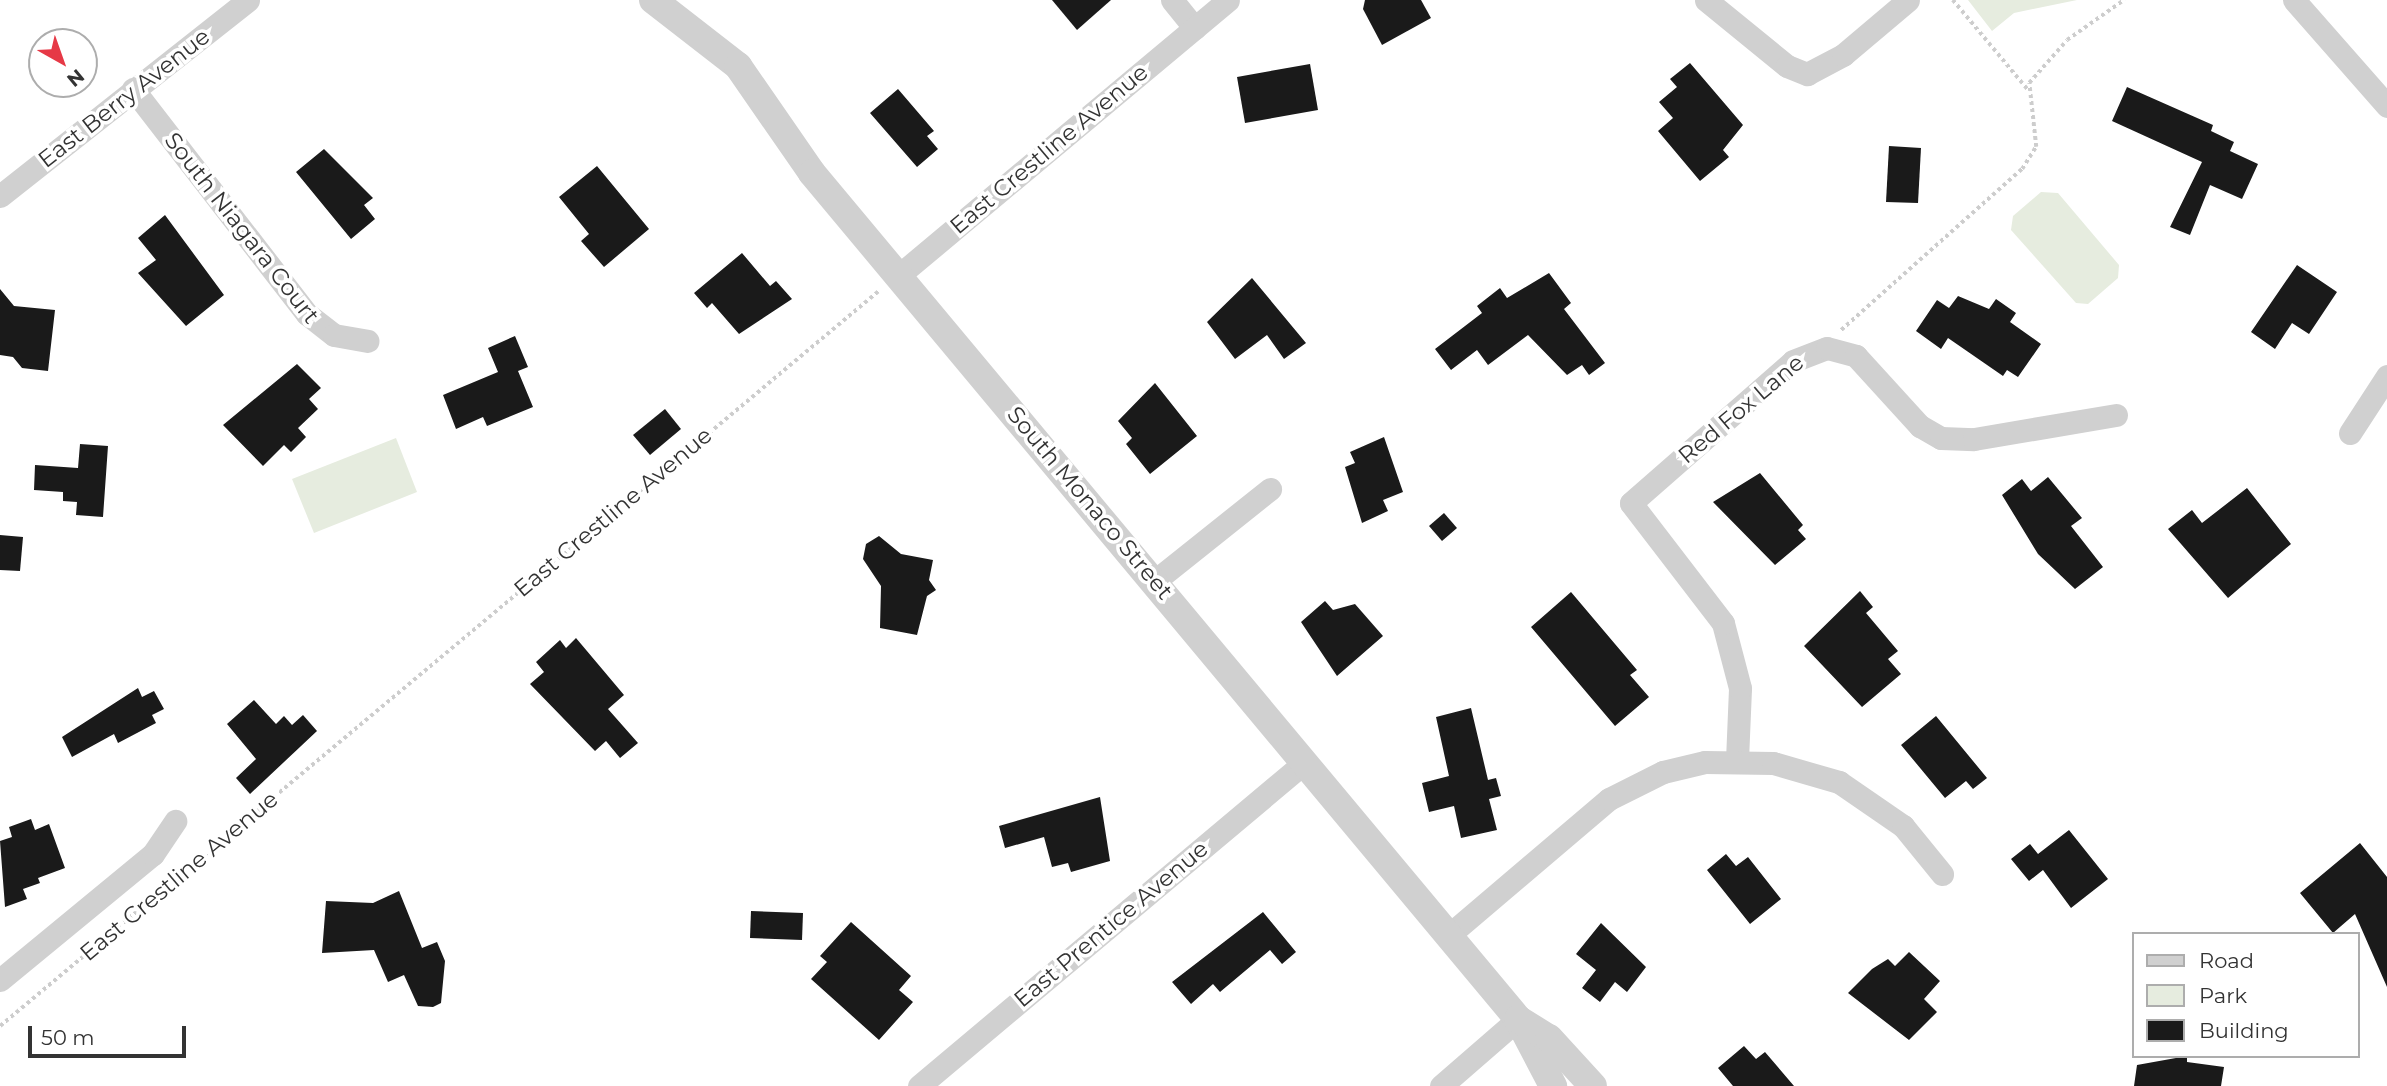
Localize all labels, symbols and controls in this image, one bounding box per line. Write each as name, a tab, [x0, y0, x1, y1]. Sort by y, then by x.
street label: East Berry Avenue	[33, 22, 215, 174]
north arrow	[28, 28, 98, 98]
street label: East Crestline Avenue	[944, 58, 1154, 240]
text: N	[62, 64, 89, 92]
street label: South Niagara Court	[159, 127, 325, 329]
street label: Red Fox Lane	[1673, 349, 1809, 469]
street label: South Monaco Street	[1001, 401, 1179, 605]
street label: East Crestline Avenue	[508, 421, 718, 603]
street label: East Crestline Avenue	[74, 785, 284, 967]
street label: East Prentice Avenue	[1008, 835, 1214, 1013]
legend	[2132, 932, 2359, 1058]
text: Road	[2199, 948, 2254, 973]
text: Park	[2199, 983, 2247, 1008]
scale bar	[32, 1012, 189, 1056]
text: Building	[2199, 1018, 2289, 1043]
text: 50 m	[41, 1025, 95, 1050]

